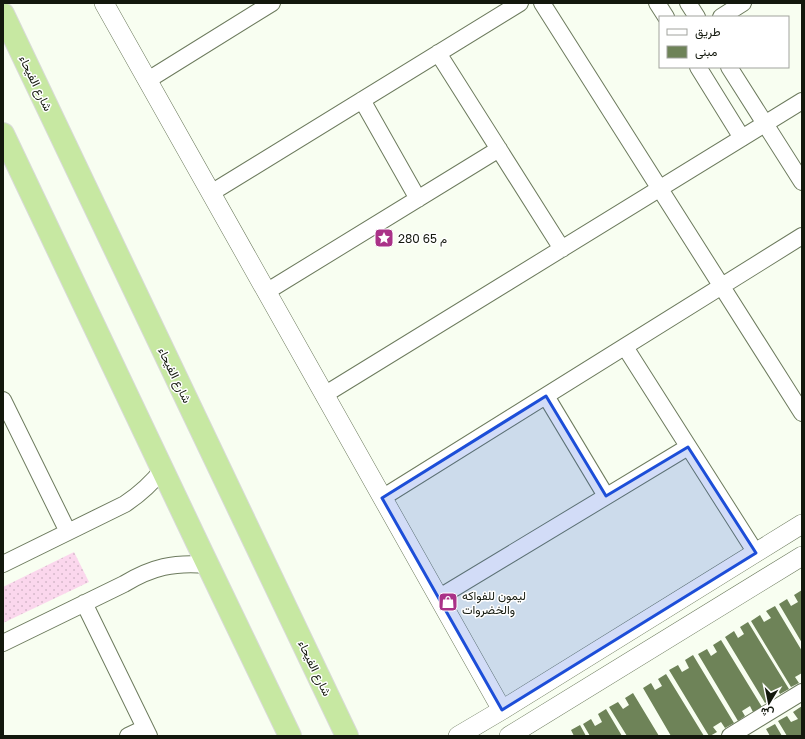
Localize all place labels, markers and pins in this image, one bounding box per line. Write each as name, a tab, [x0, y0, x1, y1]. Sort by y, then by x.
place icon: 280 م 65	[373, 227, 395, 249]
place label: 280 م 65	[398, 231, 447, 247]
place label: ليمون للفواكه والخضروات	[462, 588, 526, 618]
shop icon: ليمون للفواكه والخضروات	[437, 591, 459, 613]

